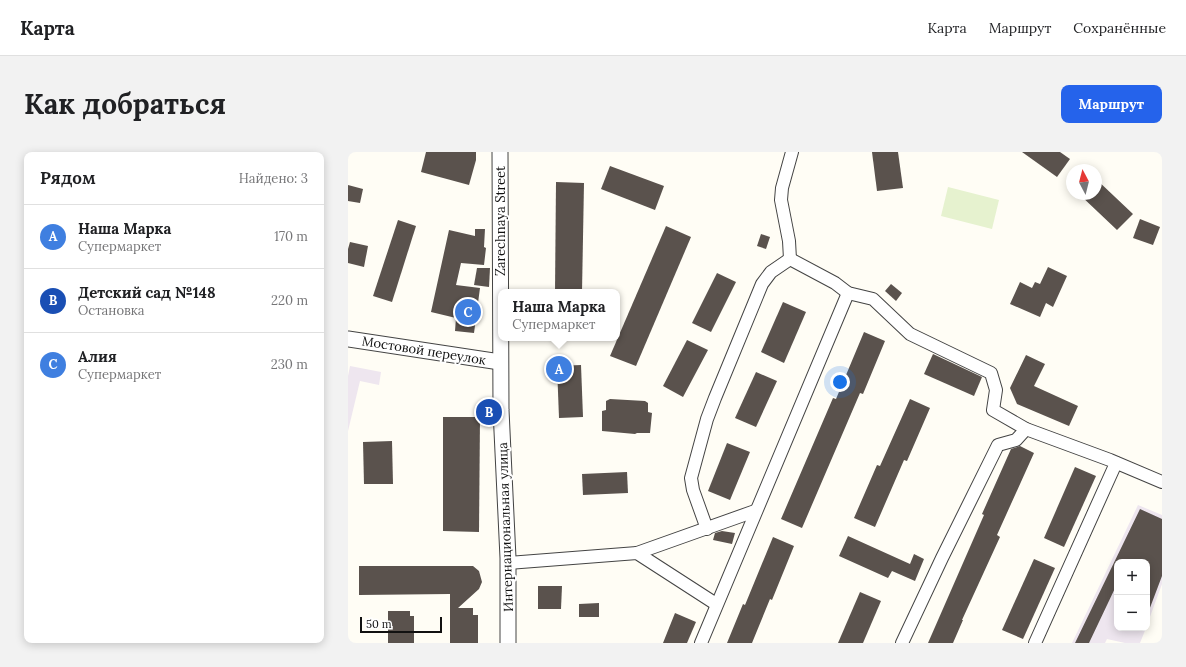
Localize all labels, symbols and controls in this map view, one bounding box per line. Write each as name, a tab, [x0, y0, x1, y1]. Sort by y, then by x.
text: Карта	[20, 16, 75, 40]
text: Карта	[927, 19, 967, 37]
text: Маршрут	[989, 19, 1051, 37]
text: Сохранённые	[1073, 19, 1166, 37]
button: Маршрут	[1061, 85, 1162, 123]
text: Как добраться	[24, 86, 226, 122]
north arrow	[1066, 164, 1102, 200]
street label: Zarechnaya Street	[492, 166, 509, 276]
text: Рядом	[40, 167, 96, 189]
text: Найдено: 3	[239, 170, 308, 187]
text: Наша Марка	[78, 219, 171, 238]
text: A	[49, 228, 57, 245]
text: 170 m	[274, 228, 308, 245]
text: Супермаркет	[78, 238, 161, 255]
text: Детский сад №148	[78, 283, 216, 302]
popup	[498, 289, 620, 341]
text: B	[49, 292, 57, 309]
text: 220 m	[271, 292, 308, 309]
pin: C	[455, 297, 481, 327]
text: Наша Марка	[512, 297, 606, 316]
text: Остановка	[78, 302, 144, 319]
text: Супермаркет	[512, 316, 596, 333]
street label: Мостовой переулок	[361, 332, 487, 369]
text: Алия	[78, 347, 117, 366]
pin: A	[546, 354, 572, 384]
text: C	[49, 356, 57, 373]
text: 230 m	[271, 356, 308, 373]
text: Супермаркет	[78, 366, 161, 383]
your location	[830, 372, 850, 392]
pin: B	[476, 397, 502, 427]
street label: Интернациональная улица	[494, 442, 517, 612]
map controls	[1114, 559, 1150, 631]
button: +	[1114, 559, 1150, 595]
button: −	[1114, 595, 1150, 631]
scale bar	[360, 615, 442, 634]
text: 50 m	[366, 617, 392, 631]

